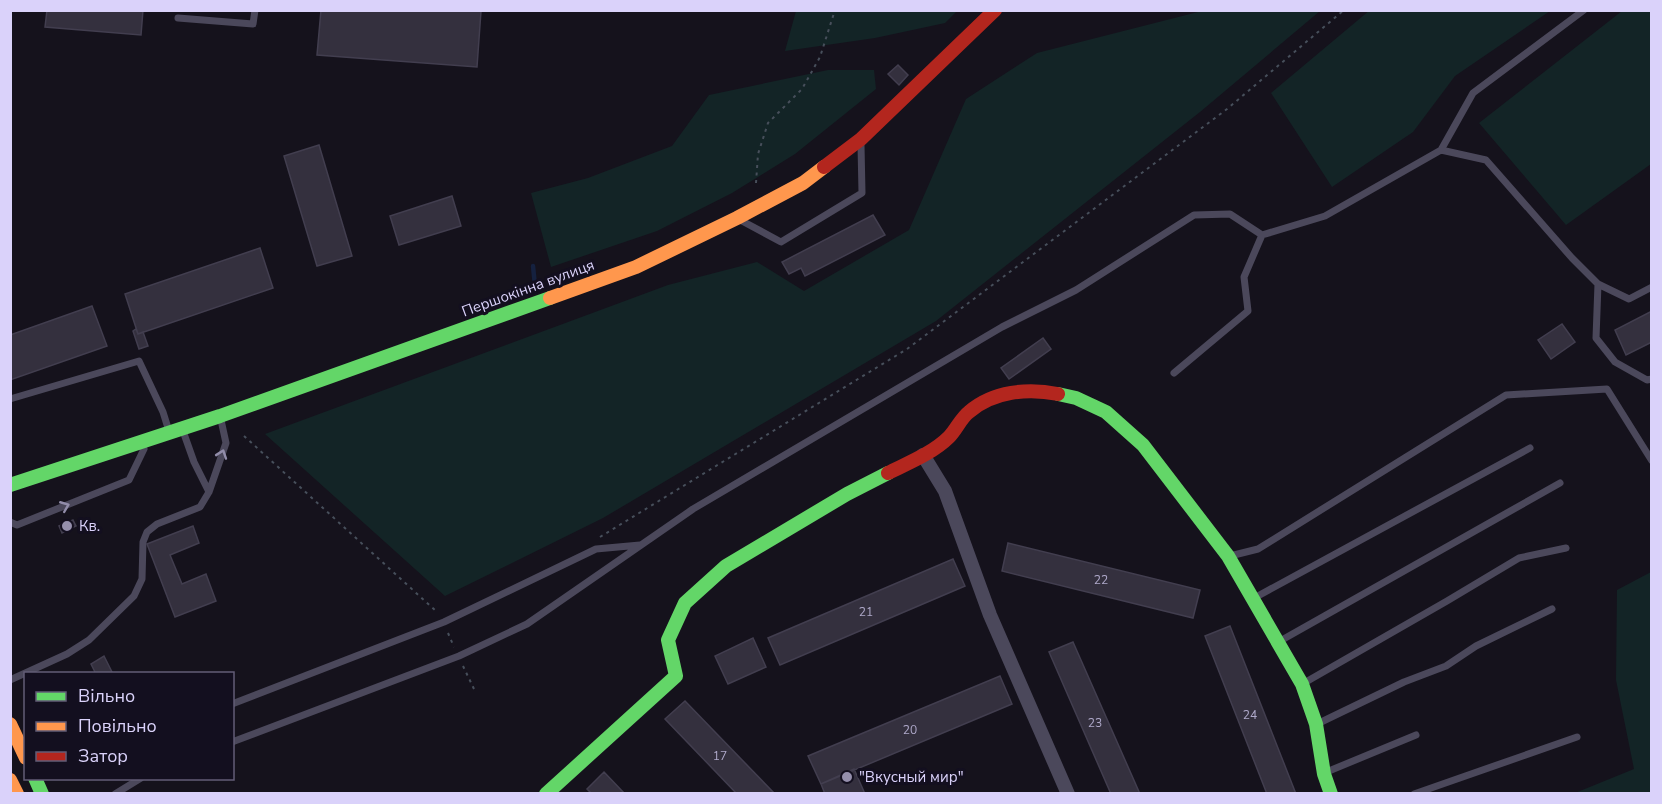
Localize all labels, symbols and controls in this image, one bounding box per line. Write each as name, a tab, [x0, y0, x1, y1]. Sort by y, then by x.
street label: Першокінна вулиця	[459, 255, 597, 321]
one-way arrow	[215, 449, 227, 460]
one-way arrow	[59, 501, 70, 513]
place label: Кв.	[79, 516, 100, 536]
marker: Кв.	[60, 519, 74, 533]
house number: 22	[1094, 572, 1108, 588]
house number: 21	[859, 604, 873, 620]
legend	[24, 672, 234, 780]
text: Вільно	[78, 684, 135, 708]
house number: 24	[1243, 707, 1257, 723]
text: Повільно	[78, 714, 157, 738]
house number: 23	[1088, 715, 1102, 731]
house number: 20	[903, 722, 917, 738]
text: Затор	[78, 744, 128, 768]
house number: 17	[713, 748, 727, 764]
place label: "Вкусный мир"	[859, 767, 964, 787]
marker: "Вкусный мир"	[840, 770, 854, 784]

